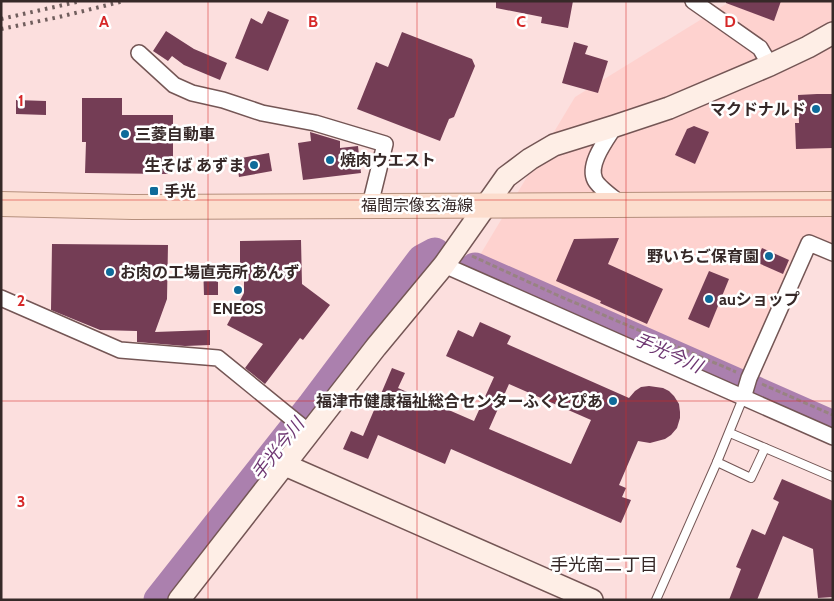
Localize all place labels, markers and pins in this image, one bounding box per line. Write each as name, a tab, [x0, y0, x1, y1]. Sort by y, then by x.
place label: マクドナルド	[710, 100, 806, 119]
marker: マクドナルド	[810, 103, 822, 115]
place label: 三菱自動車	[135, 125, 215, 144]
marker: 三菱自動車	[119, 128, 131, 140]
place label: 焼肉ウエスト	[340, 151, 436, 170]
marker: 焼肉ウエスト	[324, 154, 336, 166]
place label: 生そば あずま	[144, 156, 244, 175]
marker: 生そば あずま	[248, 159, 260, 171]
place label: 手光	[164, 182, 196, 201]
marker: 手光	[148, 185, 160, 197]
place label: 野いちご保育園	[647, 247, 759, 266]
marker: 野いちご保育園	[763, 250, 775, 262]
place label: お肉の工場直売所 あんず	[120, 263, 300, 282]
marker: お肉の工場直売所 あんず	[104, 266, 116, 278]
marker: ENEOS	[232, 284, 244, 296]
place label: auショップ	[719, 290, 800, 309]
marker: auショップ	[703, 293, 715, 305]
place label: ENEOS	[213, 299, 263, 318]
place label: 福津市健康福祉総合センターふくとぴあ	[316, 392, 603, 411]
marker: 福津市健康福祉総合センターふくとぴあ	[607, 395, 619, 407]

